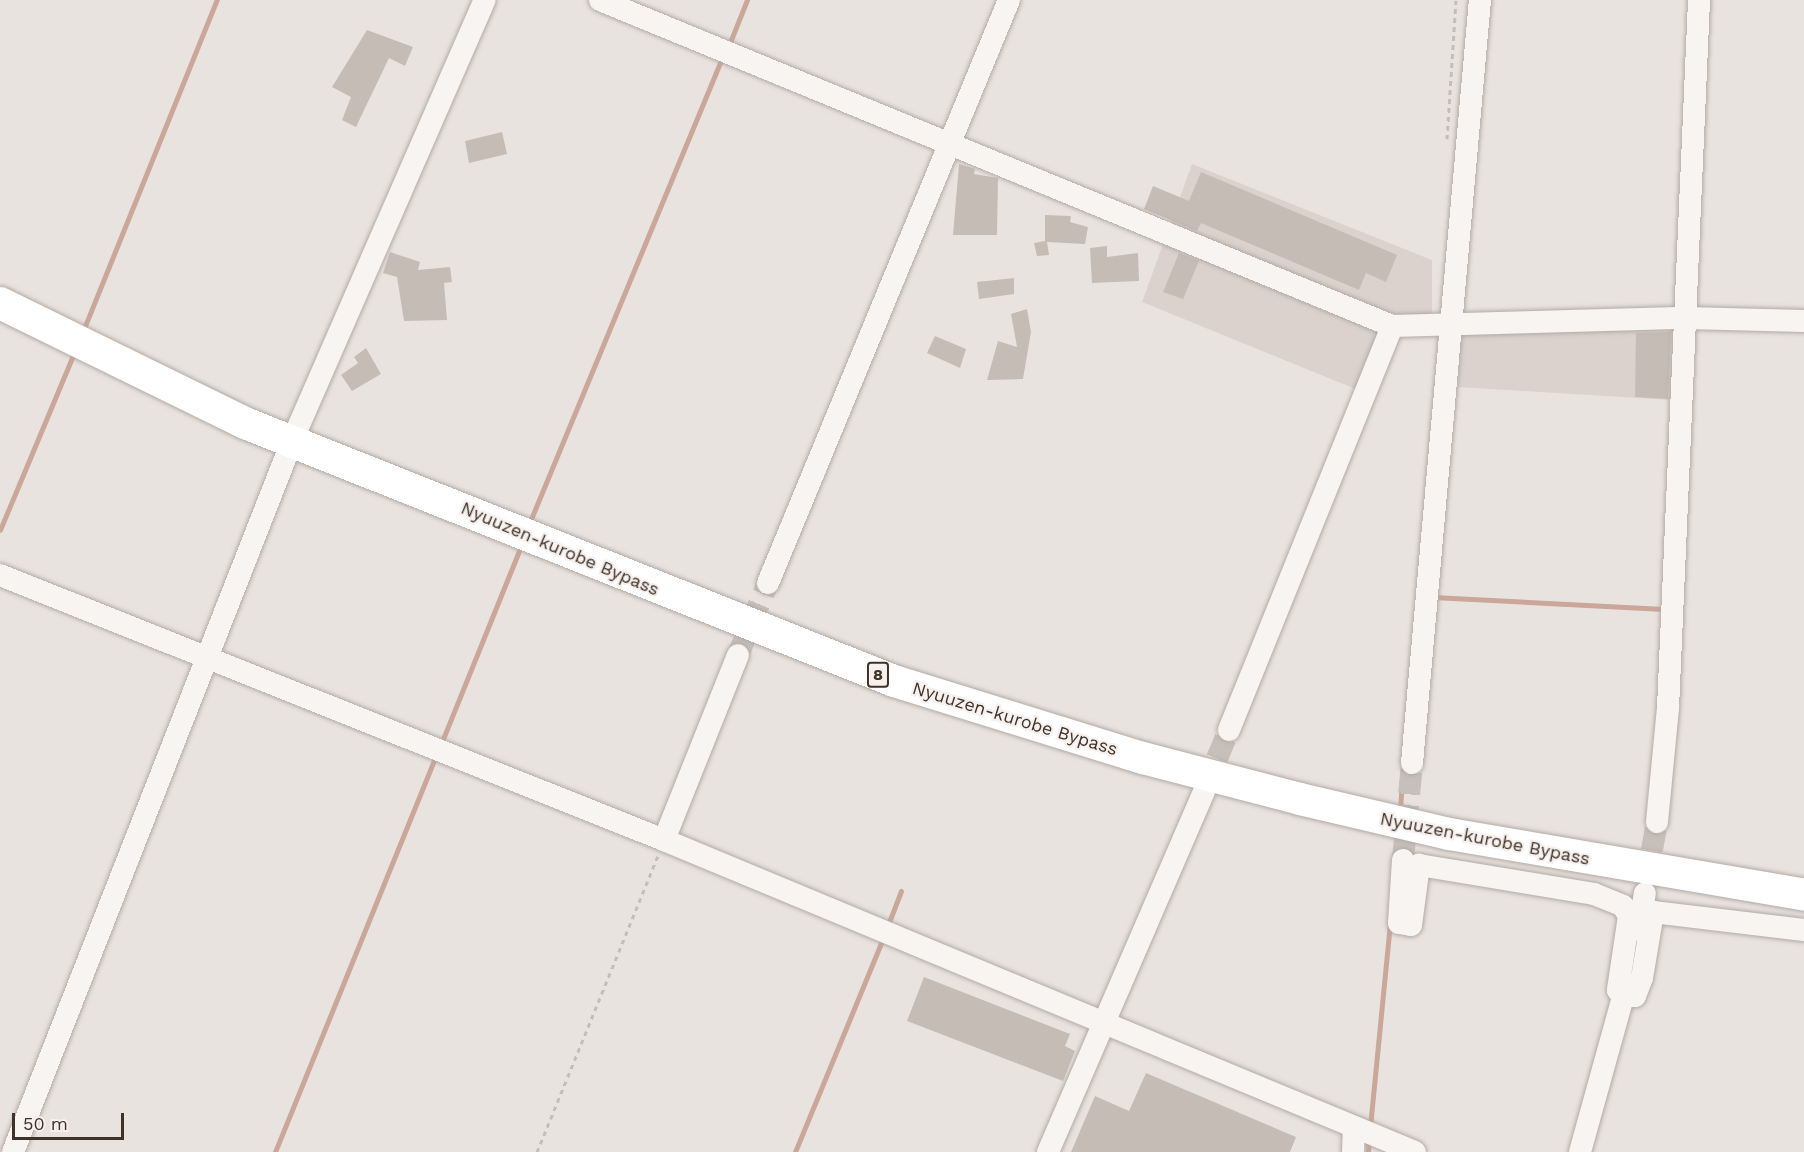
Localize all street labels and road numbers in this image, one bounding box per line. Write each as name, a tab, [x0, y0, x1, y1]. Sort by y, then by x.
street label: Nyuuzen-kurobe Bypass	[458, 497, 662, 601]
road number: 8	[866, 662, 890, 688]
street label: Nyuuzen-kurobe Bypass	[910, 677, 1120, 761]
street label: Nyuuzen-kurobe Bypass	[1378, 808, 1592, 870]

